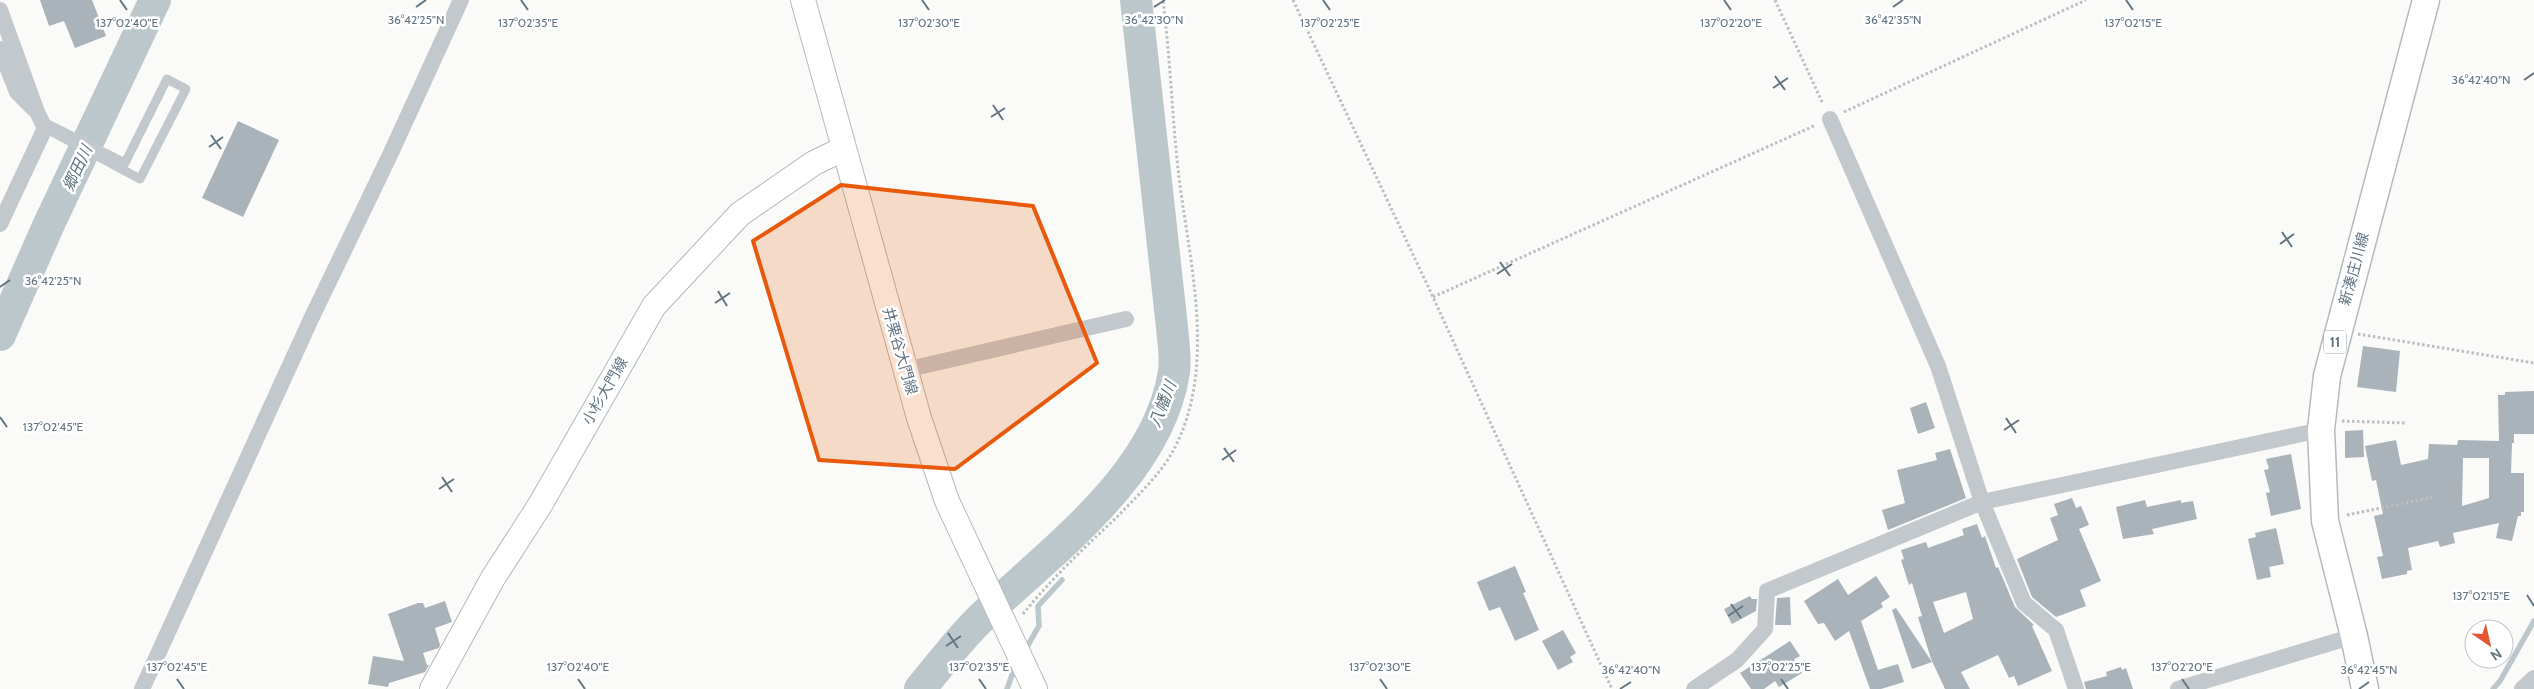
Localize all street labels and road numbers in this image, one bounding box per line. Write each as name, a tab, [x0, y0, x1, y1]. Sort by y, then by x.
street label: 新湊庄川線	[2336, 230, 2372, 308]
street label: 井栗谷大門線	[879, 305, 921, 397]
road number: 11	[2324, 331, 2346, 354]
street label: 小杉大門線	[578, 354, 632, 428]

